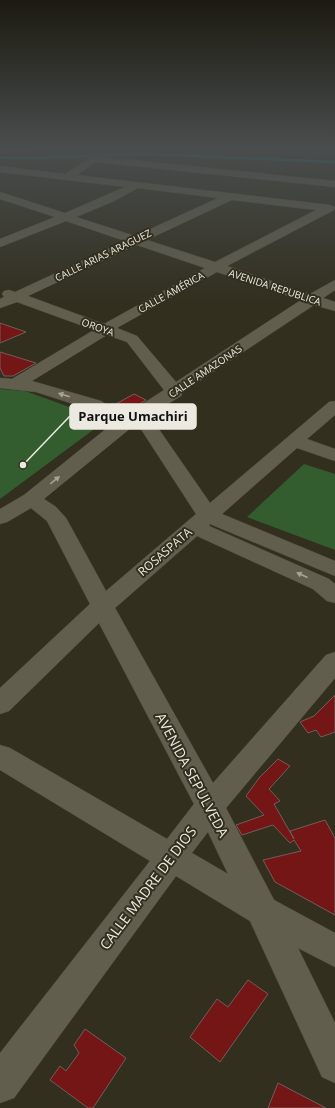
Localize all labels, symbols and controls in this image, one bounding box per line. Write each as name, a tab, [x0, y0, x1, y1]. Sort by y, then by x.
street label: CALLE ARIAS ARAGUEZ	[52, 225, 154, 284]
street label: AVENIDA REPUBLICA	[227, 265, 324, 309]
street label: CALLE AMÉRICA	[135, 268, 207, 316]
street label: OROYA	[80, 315, 117, 340]
street label: CALLE AMAZONAS	[166, 341, 244, 401]
one-way arrow	[58, 392, 70, 398]
callout: Parque Umachiri	[70, 404, 196, 429]
text: Parque Umachiri	[78, 407, 188, 425]
one-way arrow	[49, 476, 60, 484]
street label: ROSASPATA	[134, 523, 196, 580]
one-way arrow	[296, 572, 308, 578]
street label: AVENIDA SEPULVEDA	[152, 709, 233, 841]
street label: CALLE MADRE DE DIOS	[95, 822, 200, 953]

